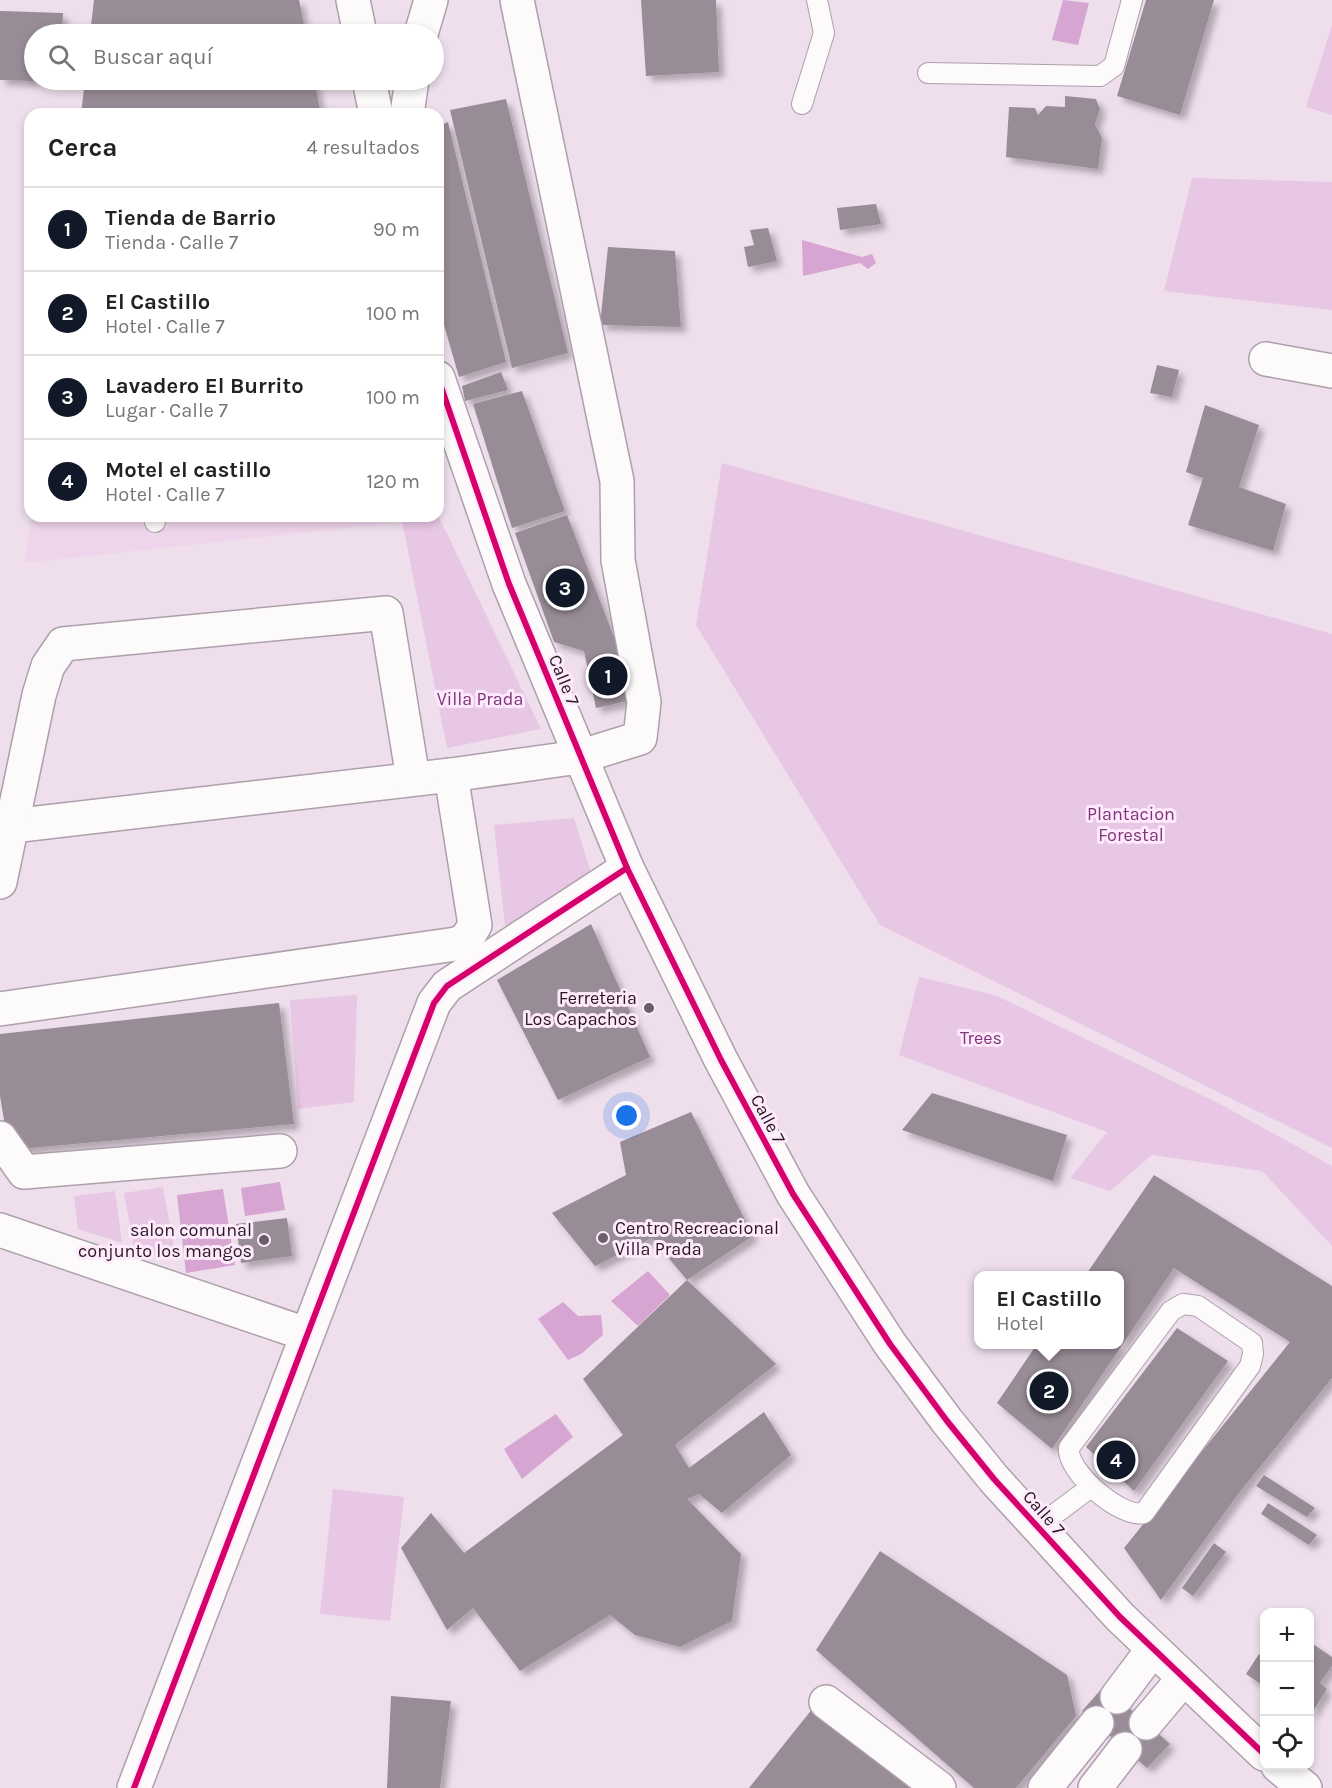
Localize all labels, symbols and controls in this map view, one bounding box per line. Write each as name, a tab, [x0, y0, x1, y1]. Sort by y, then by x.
search box	[24, 24, 444, 90]
icon: search	[45, 41, 78, 74]
text: Buscar aquí	[93, 44, 213, 70]
text: Cerca	[48, 132, 117, 163]
text: 4 resultados	[307, 136, 420, 159]
text: Tienda de Barrio	[105, 205, 276, 231]
text: 1	[64, 218, 71, 241]
text: 90 m	[373, 218, 420, 241]
text: Tienda · Calle 7	[105, 231, 238, 254]
text: El Castillo	[105, 289, 210, 315]
text: 2	[61, 302, 74, 325]
text: 100 m	[366, 302, 420, 325]
text: Hotel · Calle 7	[105, 315, 225, 338]
text: Lavadero El Burrito	[105, 373, 304, 399]
text: 3	[61, 386, 74, 409]
text: 100 m	[366, 386, 420, 409]
text: Lugar · Calle 7	[105, 399, 228, 422]
text: Motel el castillo	[105, 457, 271, 483]
text: 4	[62, 470, 73, 493]
text: 120 m	[366, 470, 420, 493]
text: Hotel · Calle 7	[105, 483, 225, 506]
pin: 3	[546, 566, 584, 610]
street label: Calle 7	[544, 651, 584, 709]
pin: 1	[588, 654, 628, 698]
park label: Villa Prada	[437, 688, 523, 710]
park label: Plantacion Forestal	[1087, 803, 1175, 846]
place label: Ferreteria Los Capachos	[524, 987, 637, 1030]
marker: Ferreteria Los Capachos	[642, 1001, 656, 1015]
park label: Trees	[960, 1027, 1002, 1049]
street label: Calle 7	[746, 1090, 790, 1148]
your location	[612, 1101, 641, 1130]
place label: Centro Recreacional Villa Prada	[615, 1217, 779, 1260]
place label: salon comunal conjunto los mangos	[78, 1219, 252, 1262]
marker: Centro Recreacional Villa Prada	[596, 1231, 610, 1245]
marker: salon comunal conjunto los mangos	[257, 1233, 271, 1247]
popup	[974, 1271, 1124, 1349]
text: El Castillo	[996, 1286, 1102, 1312]
text: Hotel	[996, 1312, 1044, 1335]
pin: 2	[1030, 1368, 1068, 1414]
pin: 4	[1096, 1438, 1136, 1482]
street label: Calle 7	[1018, 1486, 1070, 1541]
map controls	[1260, 1608, 1314, 1770]
button: +	[1260, 1608, 1314, 1662]
button: −	[1260, 1662, 1314, 1716]
button: locate	[1260, 1716, 1314, 1770]

